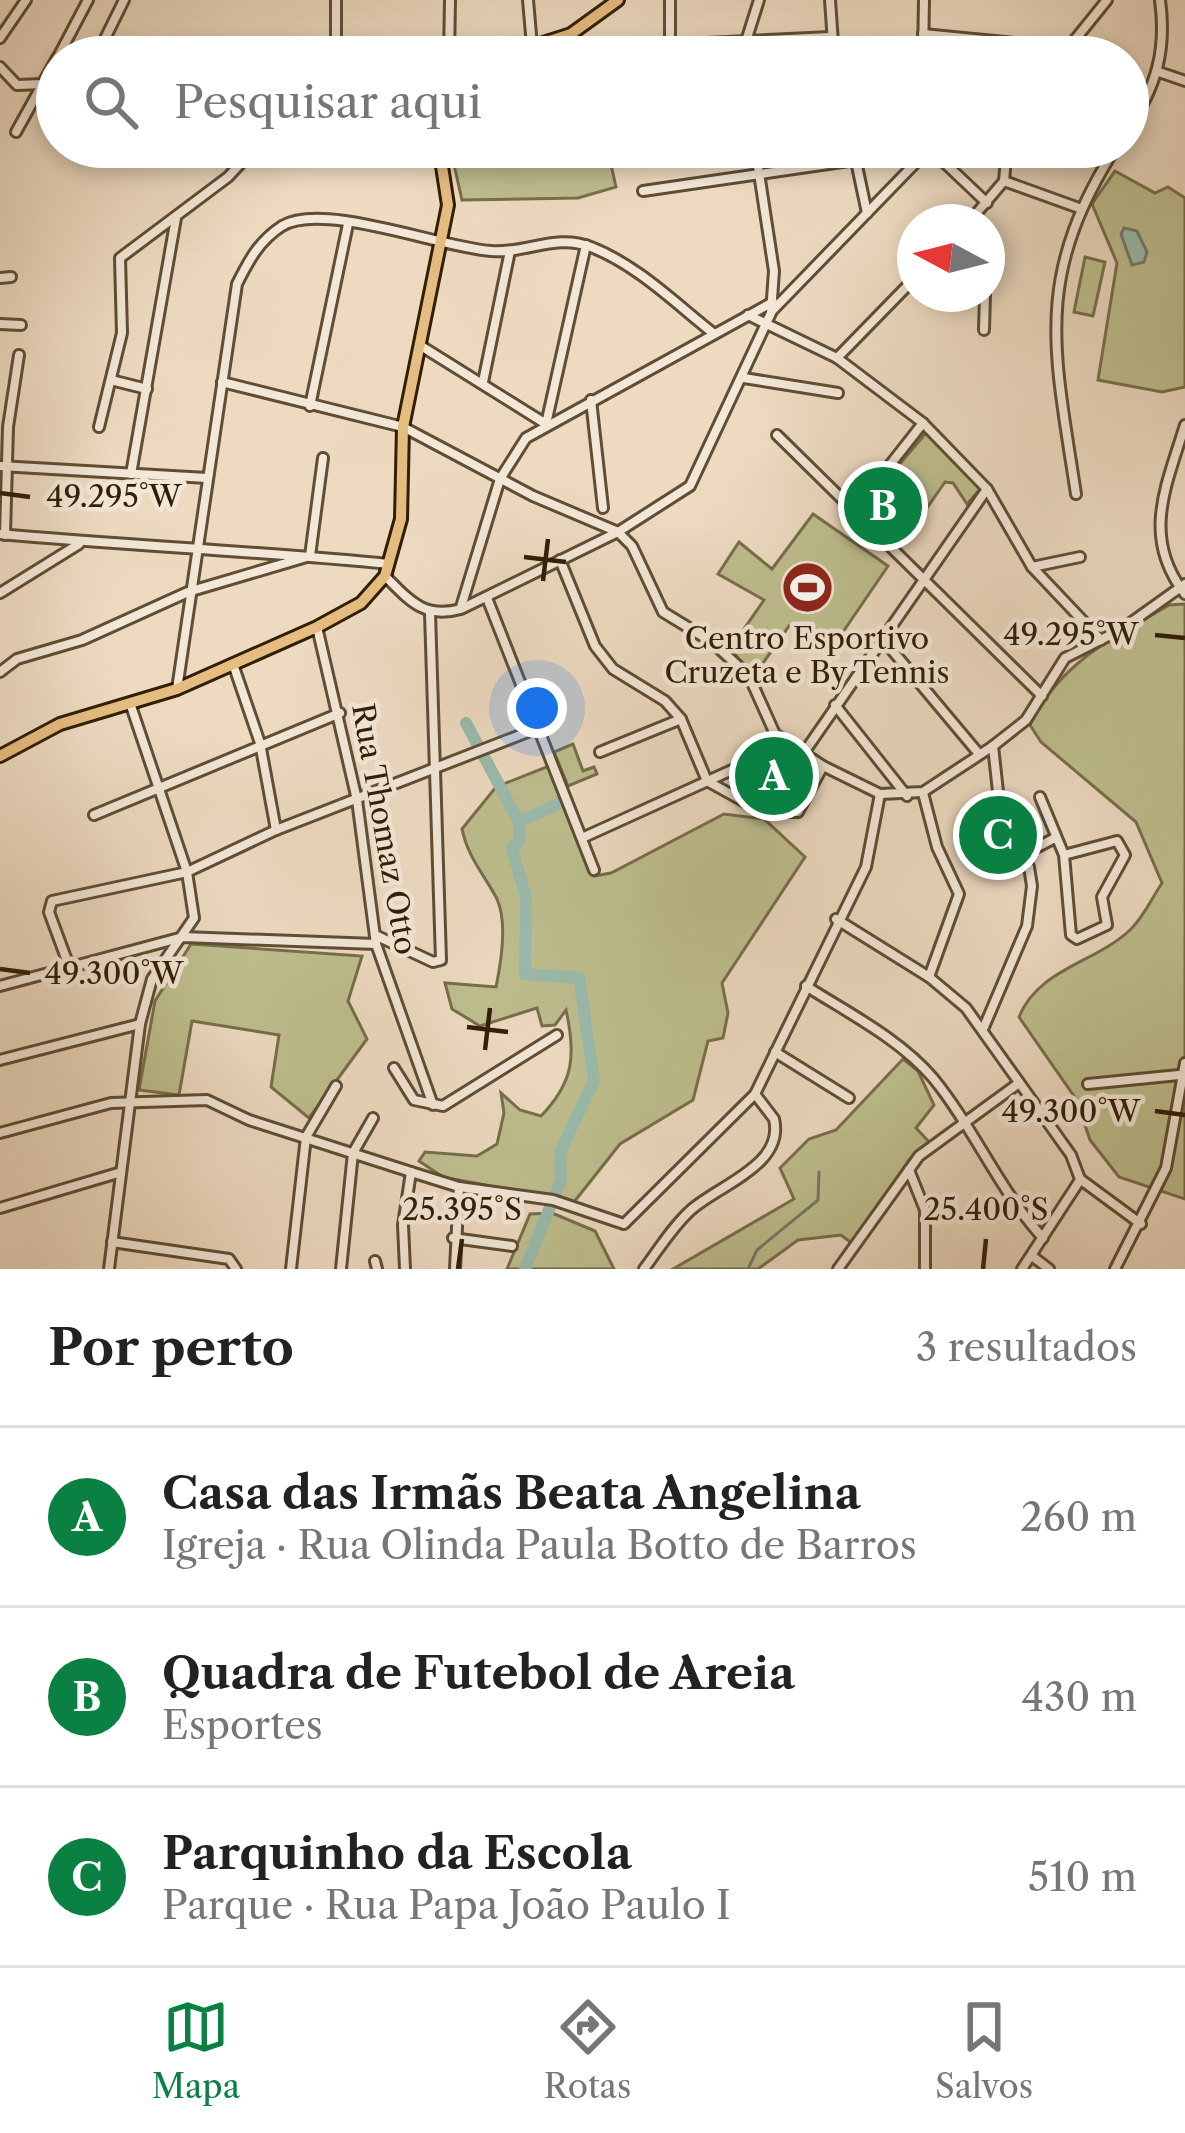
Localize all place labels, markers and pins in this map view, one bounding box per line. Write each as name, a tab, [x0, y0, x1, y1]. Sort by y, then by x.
pin: B	[844, 461, 922, 551]
sports icon: Centro Esportivo Cruzeta e By Tennis	[779, 559, 835, 615]
place label: Centro Esportivo Cruzeta e By Tennis	[664, 620, 950, 691]
pin: A	[735, 731, 813, 821]
pin: C	[959, 790, 1037, 880]

